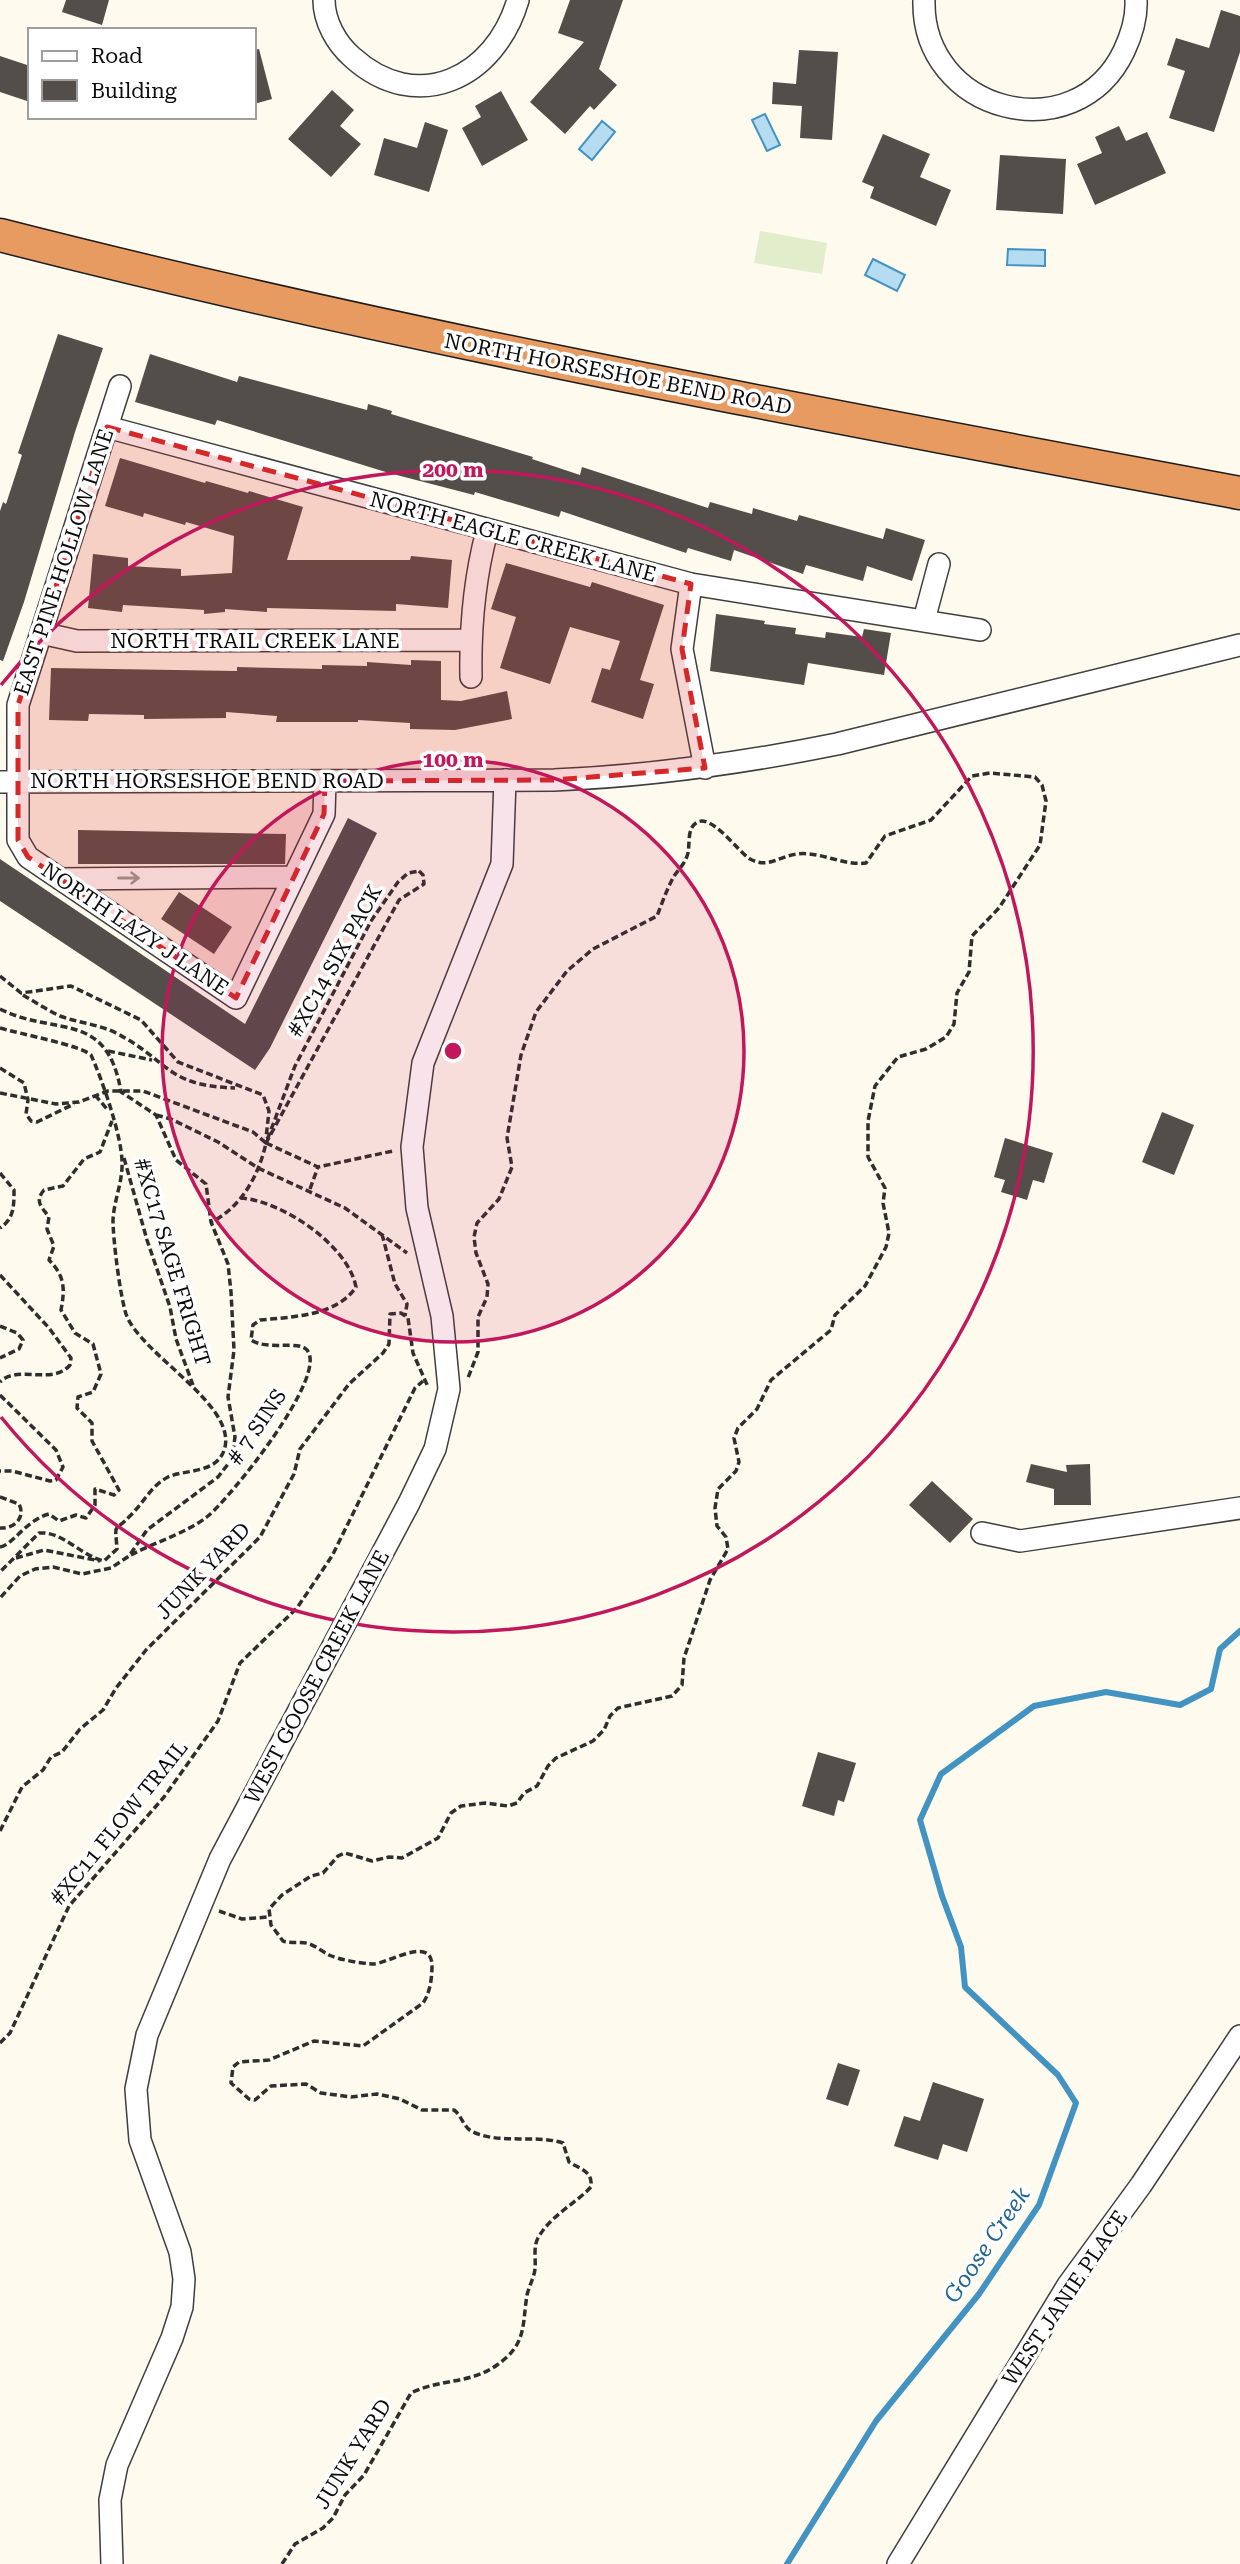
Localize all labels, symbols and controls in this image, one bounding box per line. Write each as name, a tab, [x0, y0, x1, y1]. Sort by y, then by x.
legend	[28, 28, 256, 119]
text: Road	[91, 44, 143, 68]
text: Building	[91, 79, 177, 103]
street label: NORTH HORSESHOE BEND ROAD	[442, 328, 794, 420]
street label: EAST PINE HOLLOW LANE	[10, 426, 118, 698]
text: 200 m	[423, 458, 483, 482]
street label: NORTH EAGLE CREEK LANE	[367, 487, 659, 587]
street label: NORTH TRAIL CREEK LANE	[110, 629, 400, 653]
text: 100 m	[423, 748, 483, 772]
street label: NORTH HORSESHOE BEND ROAD	[30, 769, 384, 793]
street label: NORTH LAZY J LANE	[37, 857, 233, 1001]
one-way arrow	[117, 871, 140, 885]
street label: #XC14 SIX PACK	[283, 881, 387, 1041]
centre of rings	[441, 1039, 465, 1063]
street label: #XC17 SAGE FRIGHT	[129, 1155, 215, 1369]
street label: # 7 SINS	[223, 1384, 291, 1470]
street label: JUNK YARD	[151, 1518, 255, 1624]
street label: WEST GOOSE CREEK LANE	[240, 1546, 394, 1808]
street label: #XC11 FLOW TRAIL	[45, 1736, 193, 1910]
water label: Goose Creek	[938, 2181, 1036, 2308]
street label: WEST JANIE PLACE	[998, 2206, 1132, 2390]
street label: JUNK YARD	[310, 2395, 396, 2513]

